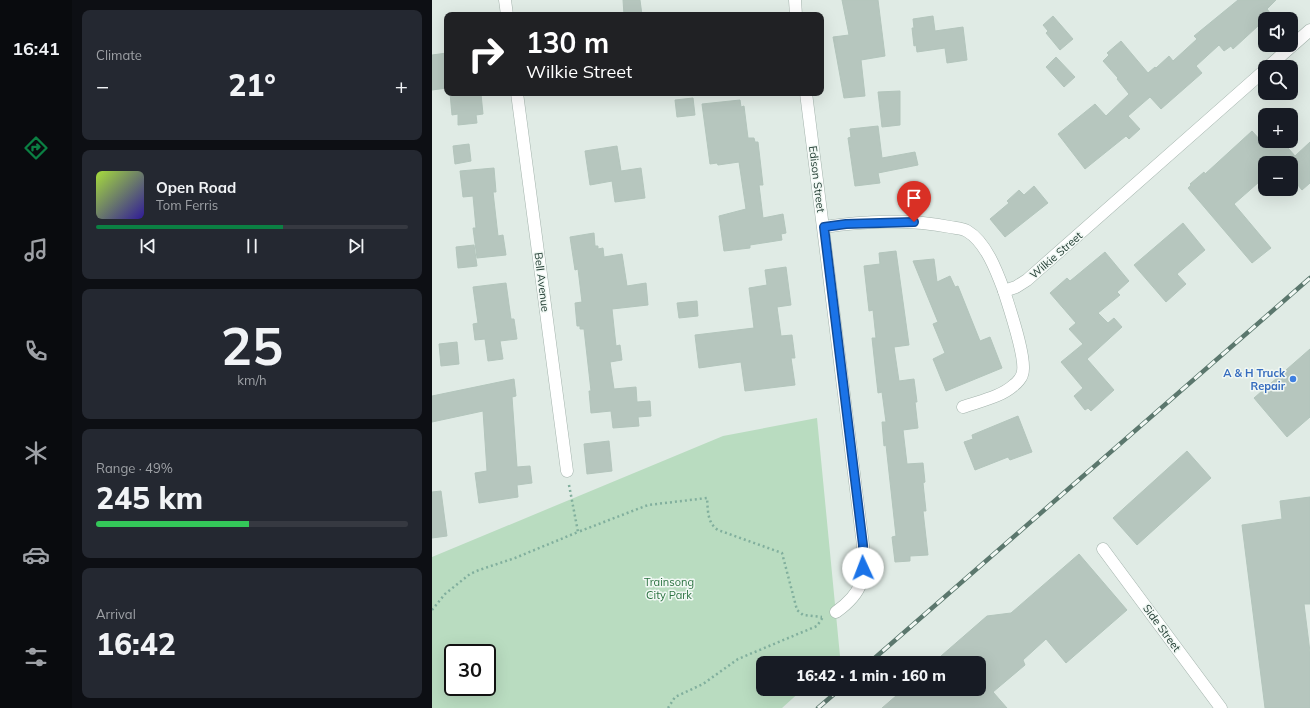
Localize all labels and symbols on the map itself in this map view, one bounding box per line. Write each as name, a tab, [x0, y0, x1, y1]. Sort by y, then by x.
street label: Edison Street	[806, 145, 828, 213]
pin	[897, 181, 931, 222]
street label: Wilkie Street	[1027, 228, 1085, 282]
street label: Bell Avenue	[531, 251, 553, 313]
place label: A & H Truck Repair	[1223, 366, 1286, 393]
marker: A & H Truck Repair	[1288, 374, 1298, 384]
position arrow	[842, 547, 884, 589]
park label: Trainsong City Park	[644, 575, 694, 602]
street label: Side Street	[1140, 601, 1184, 655]
speed limit sign: 30	[444, 644, 496, 696]

